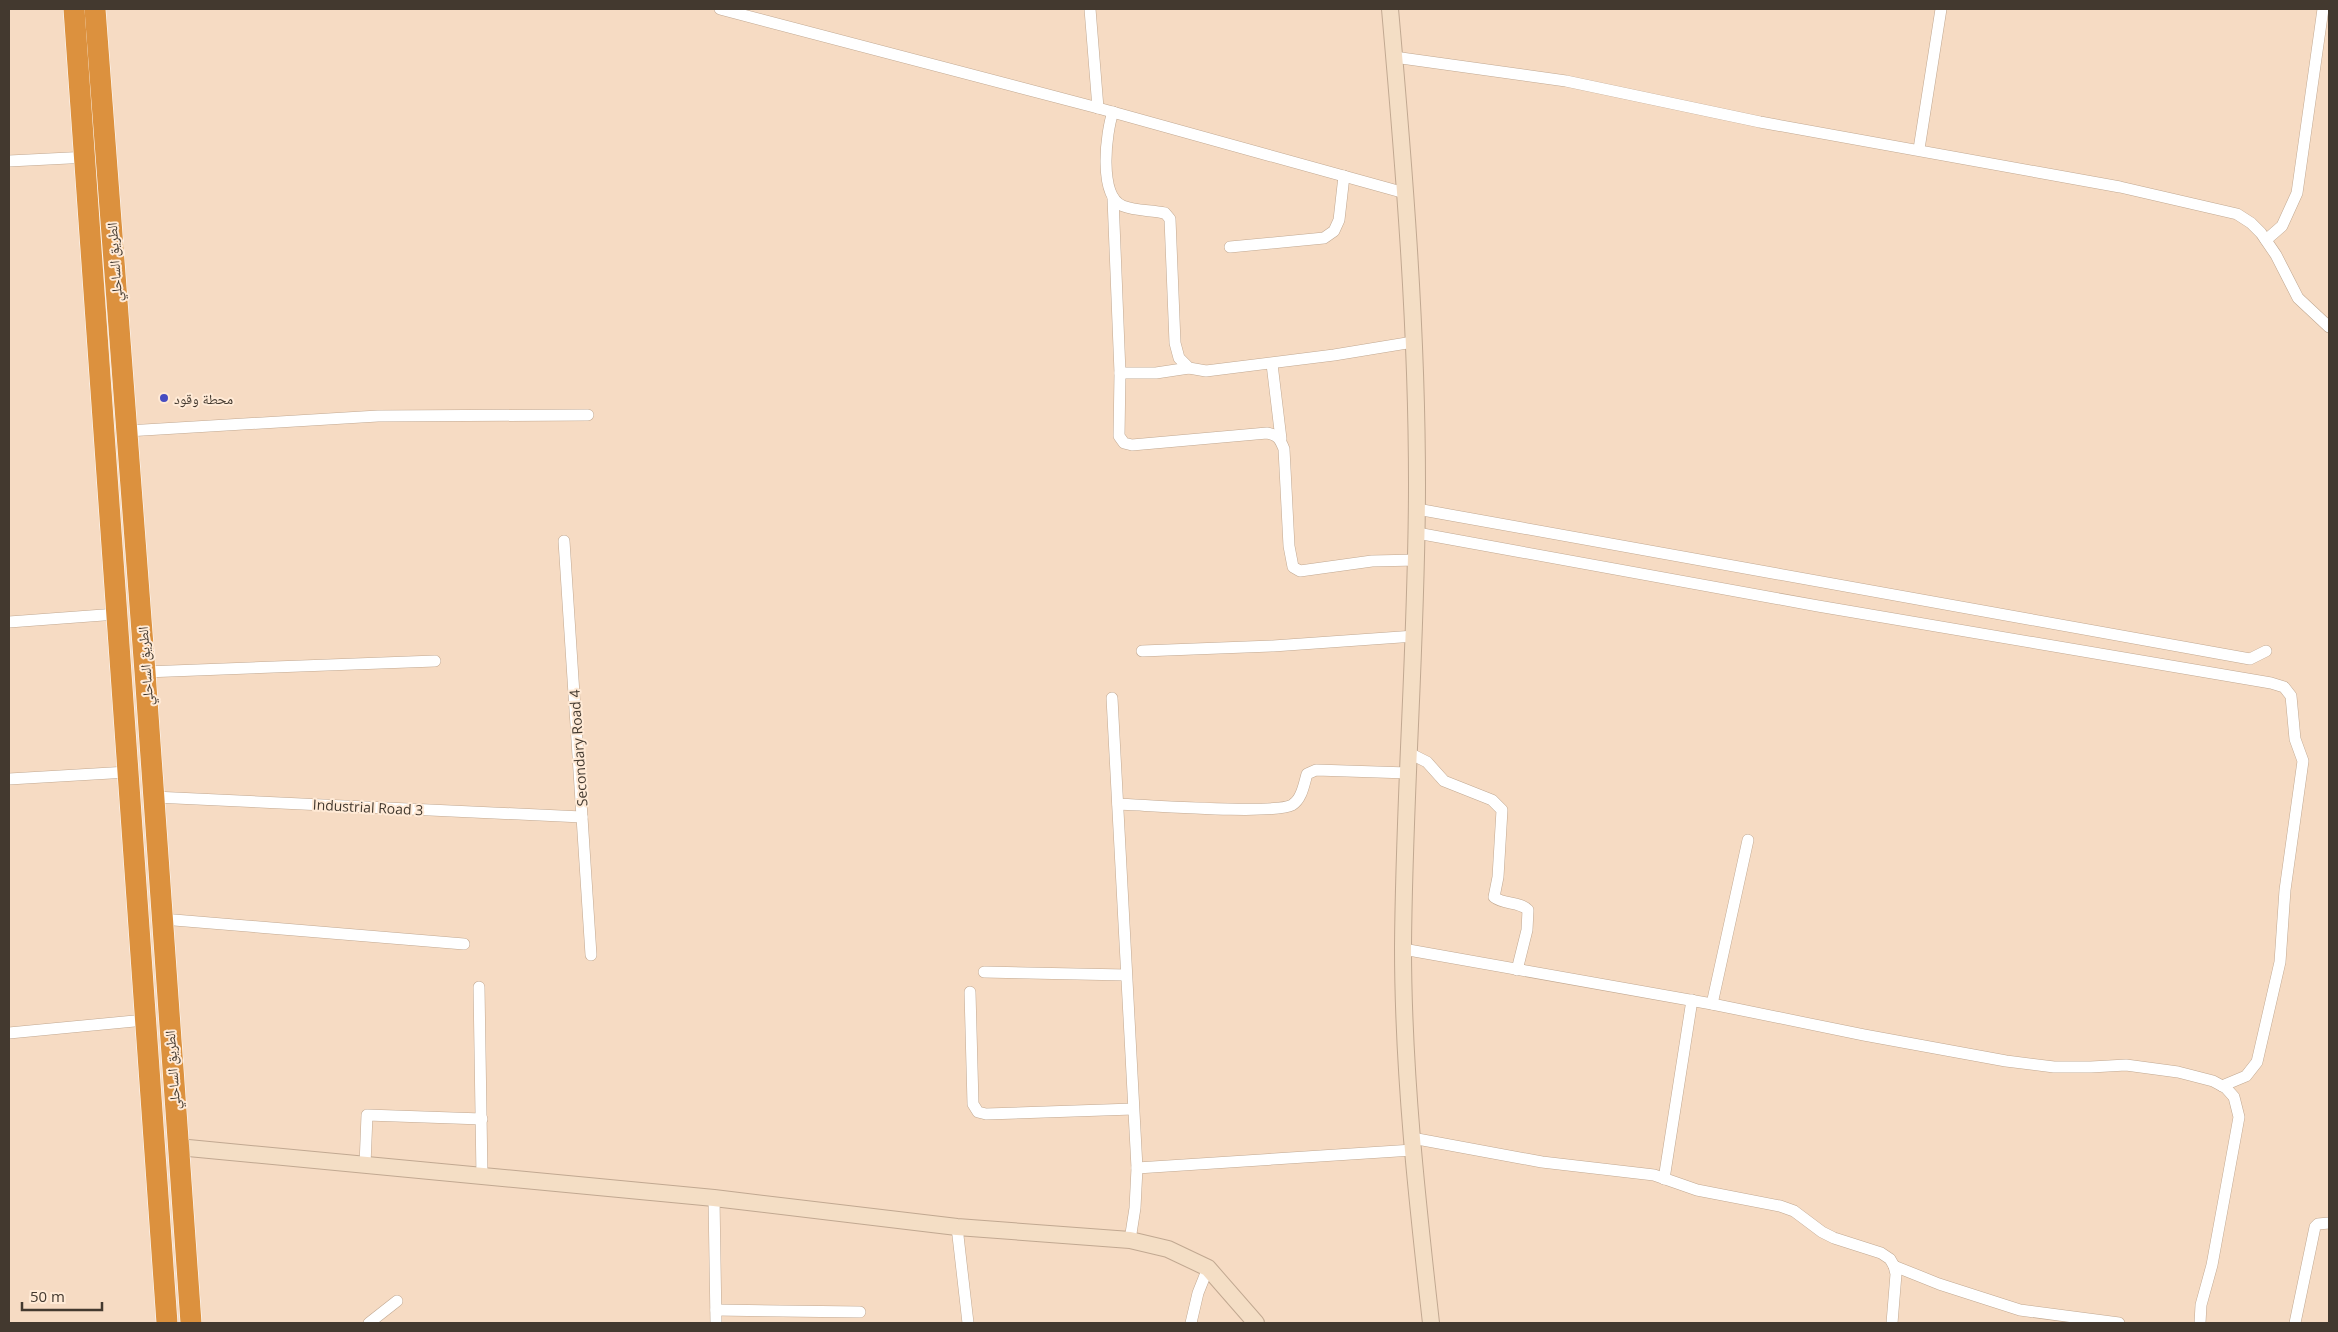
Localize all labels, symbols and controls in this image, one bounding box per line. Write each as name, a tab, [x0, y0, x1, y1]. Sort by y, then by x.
street label: الطريق الساحلي	[102, 222, 129, 302]
place label: محطة وقود	[174, 389, 233, 408]
marker: محطة وقود	[158, 392, 170, 404]
street label: الطريق الساحلي	[133, 626, 160, 706]
street label: Secondary Road 4	[564, 689, 592, 807]
street label: Industrial Road 3	[312, 795, 424, 819]
street label: الطريق الساحلي	[160, 1030, 187, 1110]
scale bar	[22, 1280, 102, 1312]
text: 50 m	[30, 1286, 65, 1306]

